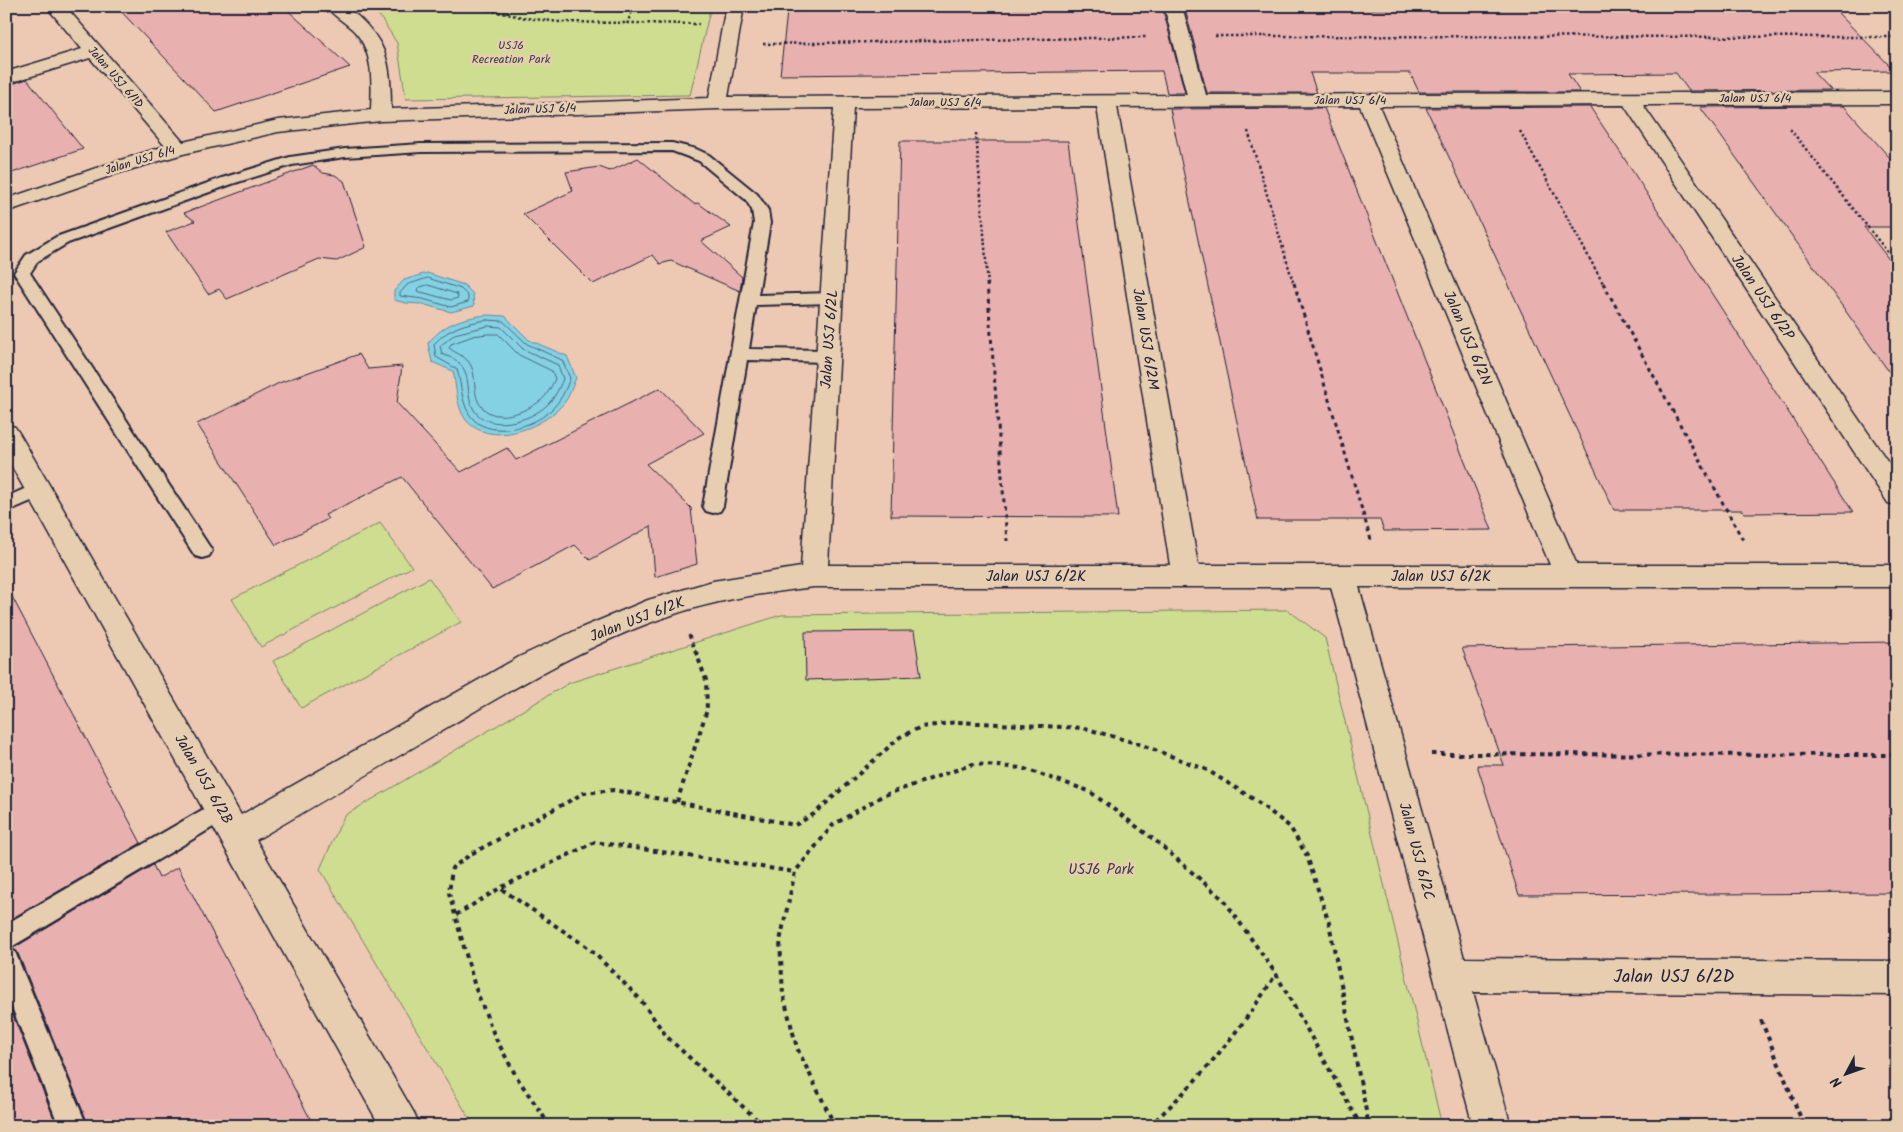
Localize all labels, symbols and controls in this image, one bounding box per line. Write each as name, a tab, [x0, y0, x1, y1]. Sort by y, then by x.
park label: USJ6 Recreation Park	[472, 36, 551, 69]
street label: Jalan USJ 6/1D	[83, 42, 148, 113]
street label: Jalan USJ 6/4	[1719, 89, 1792, 108]
street label: Jalan USJ 6/4	[1314, 91, 1387, 110]
street label: Jalan USJ 6/4	[909, 93, 982, 112]
street label: Jalan USJ 6/4	[503, 99, 577, 120]
street label: Jalan USJ 6/4	[103, 141, 178, 180]
street label: Jalan USJ 6/2P	[1724, 250, 1800, 346]
street label: Jalan USJ 6/2M	[1125, 286, 1165, 392]
street label: Jalan USJ 6/2N	[1436, 287, 1498, 390]
street label: Jalan USJ 6/2L	[815, 289, 845, 389]
street label: Jalan USJ 6/2K	[986, 565, 1086, 589]
street label: Jalan USJ 6/2K	[1391, 565, 1491, 589]
street label: Jalan USJ 6/2K	[586, 591, 688, 649]
street label: Jalan USJ 6/2B	[168, 730, 239, 829]
street label: Jalan USJ 6/2C	[1391, 800, 1441, 903]
park label: USJ6 Park	[1068, 858, 1135, 882]
street label: Jalan USJ 6/2D	[1614, 963, 1735, 992]
north arrow	[1820, 1050, 1870, 1100]
text: N	[1826, 1071, 1848, 1092]

